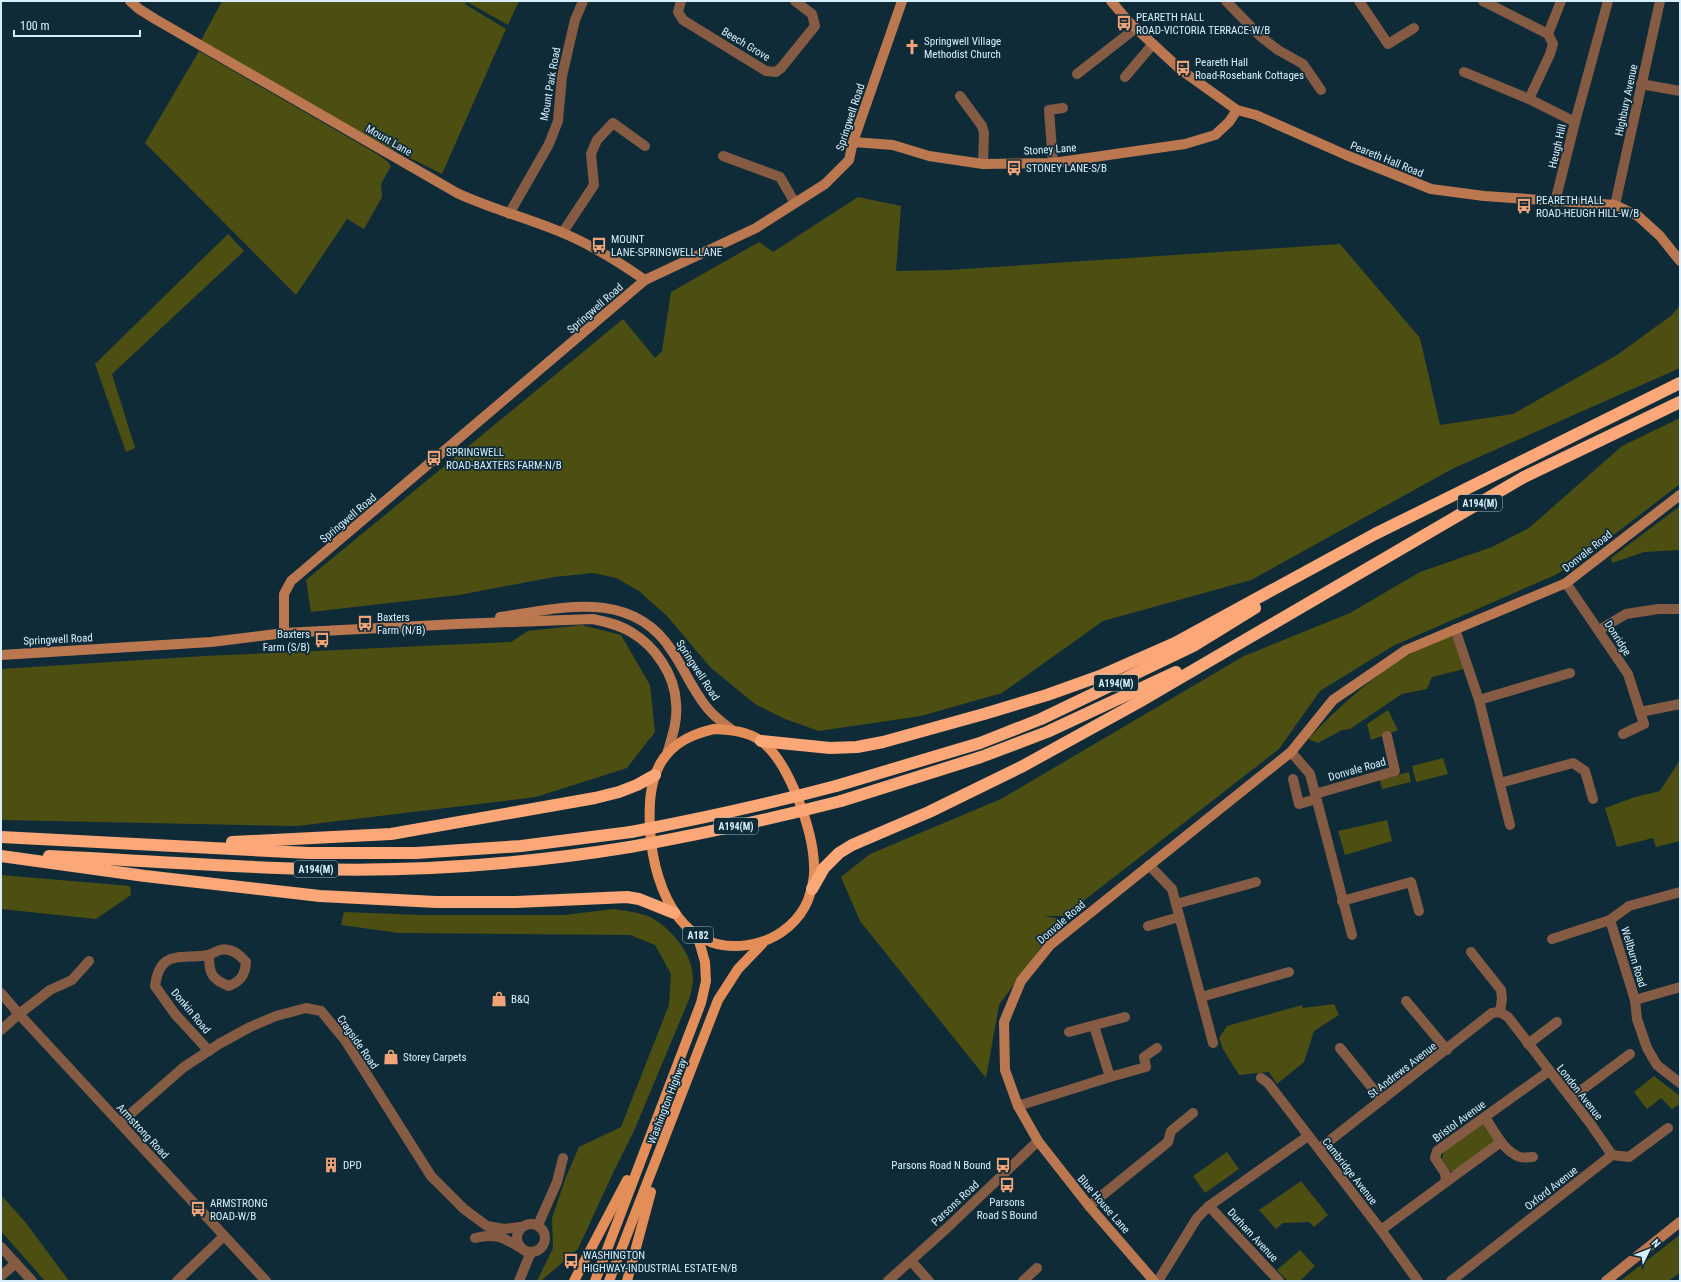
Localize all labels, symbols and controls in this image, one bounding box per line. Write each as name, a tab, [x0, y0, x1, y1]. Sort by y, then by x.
place label: PEARETH HALL ROAD-VICTORIA TERRACE-W/B	[1136, 11, 1270, 37]
scale bar	[14, 12, 140, 38]
bus stop icon: PEARETH HALL ROAD-VICTORIA TERRACE-W/B	[1115, 14, 1133, 32]
text: 100 m	[20, 19, 50, 33]
street label: Beech Grove	[719, 25, 772, 64]
place label: Springwell Village Methodist Church	[924, 35, 1001, 61]
church icon: Springwell Village Methodist Church	[903, 38, 921, 56]
street label: Mount Park Road	[538, 46, 563, 122]
place label: Peareth Hall Road-Rosebank Cottages	[1195, 56, 1304, 82]
bus stop icon: Peareth Hall Road-Rosebank Cottages	[1174, 59, 1192, 77]
street label: Highbury Avenue	[1613, 63, 1640, 137]
street label: Springwell Road	[834, 82, 867, 152]
street label: Mount Lane	[363, 122, 414, 159]
street label: Heugh Hill	[1546, 123, 1569, 169]
street label: Peareth Hall Road	[1348, 139, 1425, 180]
street label: Stoney Lane	[1023, 141, 1077, 158]
bus stop icon: STONEY LANE-S/B	[1005, 159, 1023, 177]
place label: STONEY LANE-S/B	[1026, 162, 1107, 175]
place label: PEARETH HALL ROAD-HEUGH HILL-W/B	[1536, 194, 1639, 220]
bus stop icon: PEARETH HALL ROAD-HEUGH HILL-W/B	[1515, 197, 1533, 215]
place label: MOUNT LANE-SPRINGWELL LANE	[611, 233, 723, 259]
bus stop icon: MOUNT LANE-SPRINGWELL LANE	[590, 236, 608, 254]
street label: Springwell Road	[565, 281, 626, 336]
place label: SPRINGWELL ROAD-BAXTERS FARM-N/B	[446, 446, 562, 472]
bus stop icon: SPRINGWELL ROAD-BAXTERS FARM-N/B	[425, 449, 443, 467]
street label: Springwell Road	[317, 491, 379, 546]
road number: A194(M)	[1458, 495, 1502, 511]
street label: Donvale Road	[1560, 528, 1615, 575]
place label: Baxters Farm (N/B)	[377, 611, 425, 637]
bus stop icon: Baxters Farm (N/B)	[356, 614, 374, 632]
street label: Donridge	[1601, 618, 1634, 658]
place label: Baxters Farm (S/B)	[263, 628, 310, 654]
street label: Springwell Road	[23, 631, 93, 648]
bus stop icon: Baxters Farm (S/B)	[313, 631, 331, 649]
street label: Springwell Road	[673, 637, 722, 703]
road number: A194(M)	[1094, 675, 1138, 691]
street label: Donvale Road	[1327, 755, 1387, 784]
road number: A194(M)	[714, 818, 758, 834]
road number: A194(M)	[294, 861, 338, 877]
street label: Donvale Road	[1035, 898, 1088, 947]
street label: Wellburn Road	[1618, 925, 1649, 989]
road number: A182	[683, 927, 713, 943]
street label: Donkin Road	[168, 986, 213, 1036]
shop icon: B&Q	[490, 990, 508, 1008]
place label: B&Q	[511, 993, 530, 1006]
street label: Cragside Road	[334, 1013, 381, 1072]
street label: St Andrews Avenue	[1365, 1040, 1439, 1101]
shop icon: Storey Carpets	[382, 1048, 400, 1066]
place label: Storey Carpets	[403, 1051, 467, 1064]
street label: Washington Highway	[645, 1056, 690, 1146]
street label: London Avenue	[1554, 1062, 1605, 1123]
street label: Bristol Avenue	[1430, 1098, 1488, 1145]
street label: Armstrong Road	[114, 1101, 171, 1162]
street label: Cambridge Avenue	[1319, 1135, 1380, 1207]
building icon: DPD	[322, 1156, 340, 1174]
bus stop icon: Parsons Road N Bound	[994, 1156, 1012, 1174]
place label: DPD	[343, 1159, 362, 1172]
place label: Parsons Road N Bound	[891, 1159, 991, 1172]
street label: Oxford Avenue	[1522, 1164, 1580, 1213]
street label: Blue House Lane	[1075, 1173, 1132, 1236]
bus stop icon: Parsons Road S Bound	[998, 1176, 1016, 1194]
street label: Parsons Road	[929, 1178, 982, 1229]
place label: Parsons Road S Bound	[977, 1196, 1037, 1222]
place label: ARMSTRONG ROAD-W/B	[210, 1197, 268, 1223]
bus stop icon: ARMSTRONG ROAD-W/B	[189, 1200, 207, 1218]
street label: Durham Avenue	[1225, 1206, 1281, 1265]
north arrow	[1629, 1230, 1669, 1270]
text: N	[1649, 1237, 1663, 1251]
place label: WASHINGTON HIGHWAY-INDUSTRIAL ESTATE-N/B	[583, 1249, 737, 1275]
bus stop icon: WASHINGTON HIGHWAY-INDUSTRIAL ESTATE-N/B	[562, 1252, 580, 1270]

